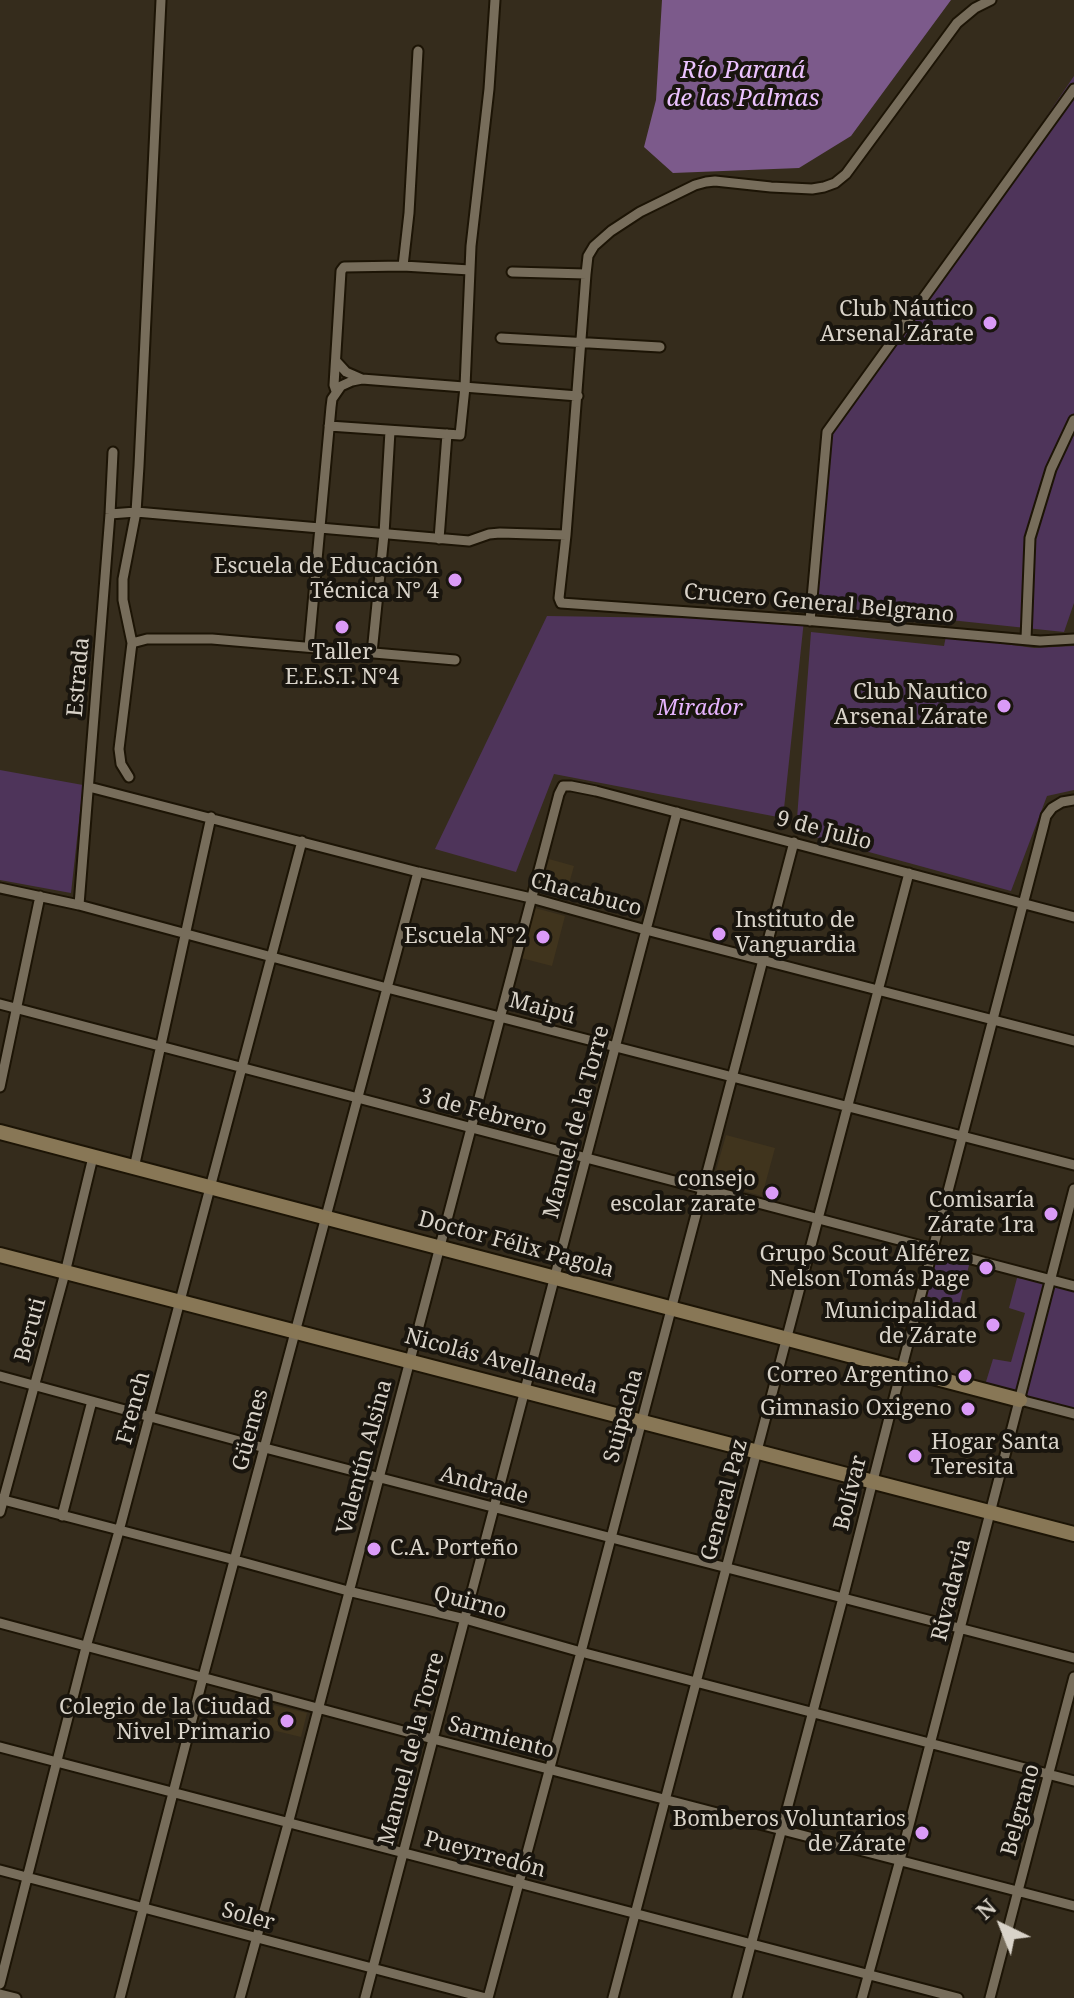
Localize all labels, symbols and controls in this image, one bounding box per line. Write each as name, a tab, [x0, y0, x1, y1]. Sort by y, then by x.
water label: Río Paraná de las Palmas	[666, 57, 820, 113]
place label: Club Náutico Arsenal Zárate	[820, 297, 974, 348]
marker: Club Náutico Arsenal Zárate	[981, 314, 999, 332]
place label: Escuela de Educación Técnica N° 4	[214, 554, 439, 606]
marker: Escuela de Educación Técnica N° 4	[446, 571, 464, 589]
street label: Crucero General Belgrano	[683, 579, 955, 629]
marker: Taller E.E.S.T. N°4	[333, 618, 351, 636]
street label: Estrada	[62, 636, 96, 718]
place label: Taller E.E.S.T. N°4	[285, 640, 399, 692]
place label: Club Nautico Arsenal Zárate	[834, 680, 988, 732]
park label: Mirador	[657, 696, 743, 722]
marker: Club Nautico Arsenal Zárate	[995, 697, 1013, 715]
street label: 9 de Julio	[774, 806, 874, 856]
street label: Chacabuco	[527, 867, 645, 923]
place label: Instituto de Vanguardia	[735, 908, 857, 960]
place label: Escuela N°2	[404, 924, 527, 950]
marker: Instituto de Vanguardia	[710, 925, 728, 943]
marker: Escuela N°2	[534, 928, 552, 946]
street label: Maipú	[506, 988, 578, 1030]
street label: Manuel de la Torre	[538, 1022, 616, 1222]
street label: 3 de Febrero	[416, 1083, 550, 1143]
place label: consejo escolar zarate	[610, 1167, 756, 1218]
marker: consejo escolar zarate	[763, 1184, 781, 1202]
place label: Comisaría Zárate 1ra	[927, 1188, 1035, 1240]
marker: Comisaría Zárate 1ra	[1042, 1205, 1060, 1223]
street label: Doctor Félix Pagola	[415, 1206, 617, 1284]
place label: Grupo Scout Alférez Nelson Tomás Page	[760, 1242, 970, 1294]
marker: Grupo Scout Alférez Nelson Tomás Page	[977, 1259, 995, 1277]
street label: Beruti	[10, 1295, 52, 1365]
place label: Municipalidad de Zárate	[824, 1299, 977, 1350]
marker: Municipalidad de Zárate	[984, 1316, 1002, 1334]
street label: Nicolás Avellaneda	[402, 1324, 600, 1400]
place label: Correo Argentino	[767, 1363, 949, 1389]
street label: Suipacha	[599, 1366, 649, 1466]
marker: Correo Argentino	[956, 1367, 974, 1385]
street label: French	[112, 1369, 156, 1447]
street label: Valentín Alsina	[332, 1377, 398, 1537]
street label: Güemes	[227, 1386, 275, 1474]
place label: Gimnasio Oxigeno	[760, 1396, 952, 1422]
marker: Gimnasio Oxigeno	[959, 1400, 977, 1418]
place label: Hogar Santa Teresita	[931, 1430, 1060, 1482]
street label: General Paz	[696, 1436, 754, 1564]
marker: Hogar Santa Teresita	[906, 1447, 924, 1465]
street label: Bolívar	[829, 1453, 873, 1533]
street label: Andrade	[437, 1462, 531, 1510]
place label: C.A. Porteño	[390, 1536, 518, 1562]
street label: Rivadavia	[927, 1536, 977, 1644]
marker: C.A. Porteño	[365, 1540, 383, 1558]
street label: Quirno	[431, 1581, 509, 1625]
street label: Manuel de la Torre	[373, 1649, 451, 1849]
place label: Colegio de la Ciudad Nivel Primario	[59, 1695, 271, 1746]
street label: Sarmiento	[445, 1711, 557, 1765]
marker: Colegio de la Ciudad Nivel Primario	[278, 1712, 296, 1730]
street label: Belgrano	[996, 1761, 1046, 1859]
place label: Bomberos Voluntarios de Zárate	[673, 1807, 906, 1858]
marker: Bomberos Voluntarios de Zárate	[913, 1824, 931, 1842]
street label: Pueyrredón	[422, 1826, 548, 1884]
north arrow	[962, 1886, 1042, 1966]
text: N	[969, 1892, 1002, 1925]
street label: Soler	[219, 1897, 277, 1937]

